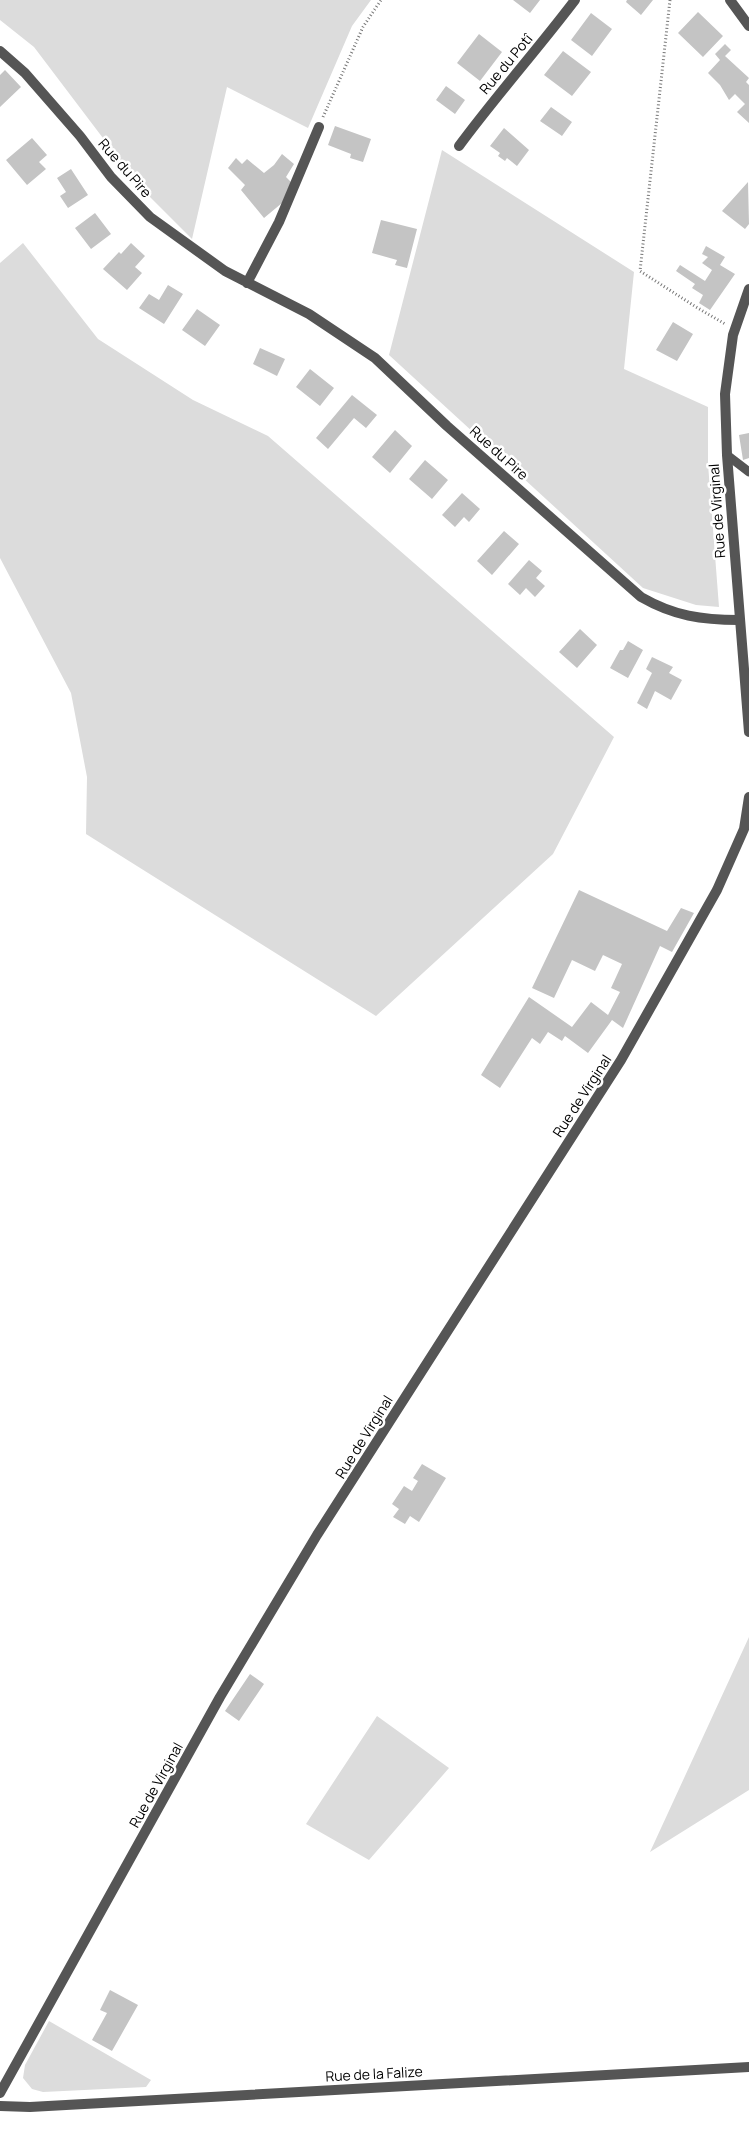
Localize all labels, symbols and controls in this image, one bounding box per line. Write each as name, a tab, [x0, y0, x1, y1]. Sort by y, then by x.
street label: Rue du Potî	[475, 29, 537, 98]
street label: Rue du Pire	[94, 134, 156, 201]
street label: Rue du Pire	[466, 421, 533, 484]
street label: Rue de Virginal	[704, 463, 729, 559]
street label: Rue de Virginal	[548, 1051, 615, 1141]
street label: Rue de Virginal	[330, 1392, 397, 1482]
street label: Rue de Virginal	[124, 1739, 187, 1831]
street label: Rue de la Falize	[325, 2061, 423, 2086]

